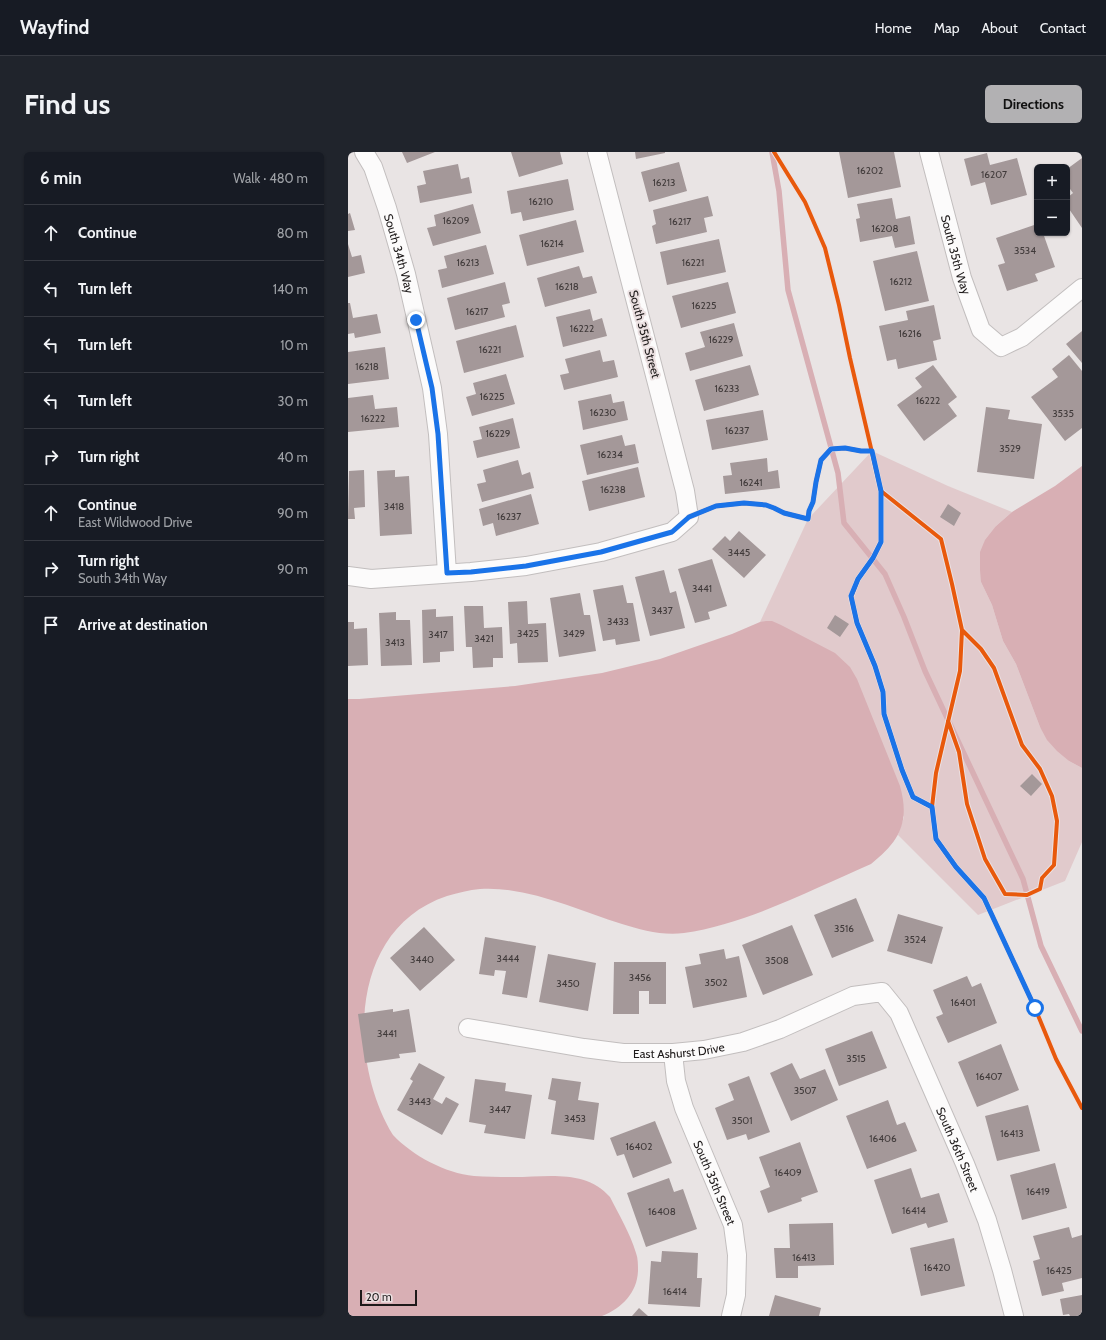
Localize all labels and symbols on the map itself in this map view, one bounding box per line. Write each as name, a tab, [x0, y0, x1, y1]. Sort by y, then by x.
house number: 16202	[857, 164, 883, 177]
house number: 16207	[981, 168, 1007, 181]
house number: 16213	[653, 176, 675, 189]
house number: 16210	[529, 195, 553, 208]
street label: South 34th Way	[381, 212, 418, 295]
street label: South 35th Way	[938, 213, 975, 296]
house number: 16209	[443, 214, 470, 227]
house number: 16217	[669, 215, 691, 228]
house number: 16208	[871, 222, 899, 235]
house number: 16214	[540, 237, 564, 250]
house number: 3534	[1014, 244, 1036, 257]
house number: 16213	[457, 256, 479, 269]
house number: 16221	[682, 256, 704, 269]
house number: 16212	[890, 275, 912, 288]
house number: 16218	[555, 280, 579, 293]
street label: South 35th Street	[626, 288, 664, 380]
house number: 16225	[692, 299, 716, 312]
house number: 16217	[466, 305, 488, 318]
route end	[407, 311, 425, 329]
house number: 16222	[570, 322, 594, 335]
house number: 16216	[898, 327, 922, 340]
house number: 16229	[708, 333, 734, 346]
house number: 16221	[479, 343, 501, 356]
house number: 16218	[355, 360, 379, 373]
house number: 16233	[714, 382, 740, 395]
house number: 16225	[480, 390, 504, 403]
house number: 16222	[916, 394, 940, 407]
house number: 16230	[590, 406, 616, 419]
house number: 3535	[1052, 407, 1074, 420]
house number: 16222	[361, 412, 385, 425]
house number: 16237	[725, 424, 749, 437]
house number: 16229	[485, 427, 511, 440]
house number: 3529	[999, 442, 1021, 455]
house number: 16234	[597, 448, 623, 461]
house number: 16241	[739, 476, 763, 489]
house number: 16238	[600, 483, 626, 496]
house number: 3418	[384, 500, 404, 513]
house number: 16237	[497, 510, 521, 523]
house number: 3445	[728, 546, 750, 559]
house number: 3441	[692, 582, 712, 595]
house number: 3437	[651, 604, 673, 617]
house number: 3433	[607, 615, 629, 628]
house number: 3425	[517, 627, 539, 640]
house number: 3429	[563, 627, 585, 640]
house number: 3417	[428, 628, 448, 641]
house number: 3421	[474, 632, 494, 645]
house number: 3413	[385, 636, 405, 649]
house number: 3516	[834, 922, 854, 935]
house number: 3524	[904, 933, 926, 946]
house number: 3444	[497, 952, 520, 965]
house number: 3440	[410, 953, 434, 966]
house number: 3508	[765, 954, 789, 967]
house number: 3456	[629, 971, 651, 984]
house number: 3502	[704, 976, 728, 989]
house number: 3450	[556, 977, 580, 990]
house number: 16401	[951, 996, 975, 1009]
route start	[1026, 999, 1044, 1017]
house number: 3441	[377, 1027, 397, 1040]
street label: East Ashurst Drive	[633, 1038, 726, 1061]
house number: 3515	[846, 1052, 866, 1065]
house number: 16407	[976, 1070, 1002, 1083]
house number: 3507	[794, 1084, 816, 1097]
house number: 3443	[409, 1095, 431, 1108]
house number: 3447	[489, 1103, 511, 1116]
street label: South 36th Street	[933, 1104, 983, 1194]
house number: 3453	[564, 1112, 586, 1125]
house number: 3501	[731, 1114, 753, 1127]
house number: 16413	[1000, 1127, 1024, 1140]
house number: 16406	[869, 1132, 897, 1145]
street label: South 35th Street	[691, 1138, 740, 1227]
house number: 16402	[626, 1140, 652, 1153]
house number: 16409	[774, 1166, 802, 1179]
house number: 16419	[1026, 1185, 1050, 1198]
house number: 16414	[902, 1204, 926, 1217]
house number: 16408	[648, 1205, 676, 1218]
house number: 16413	[792, 1251, 816, 1264]
house number: 16420	[924, 1261, 950, 1274]
house number: 16425	[1046, 1264, 1072, 1277]
house number: 16414	[663, 1285, 687, 1298]
scale bar	[360, 1288, 417, 1307]

